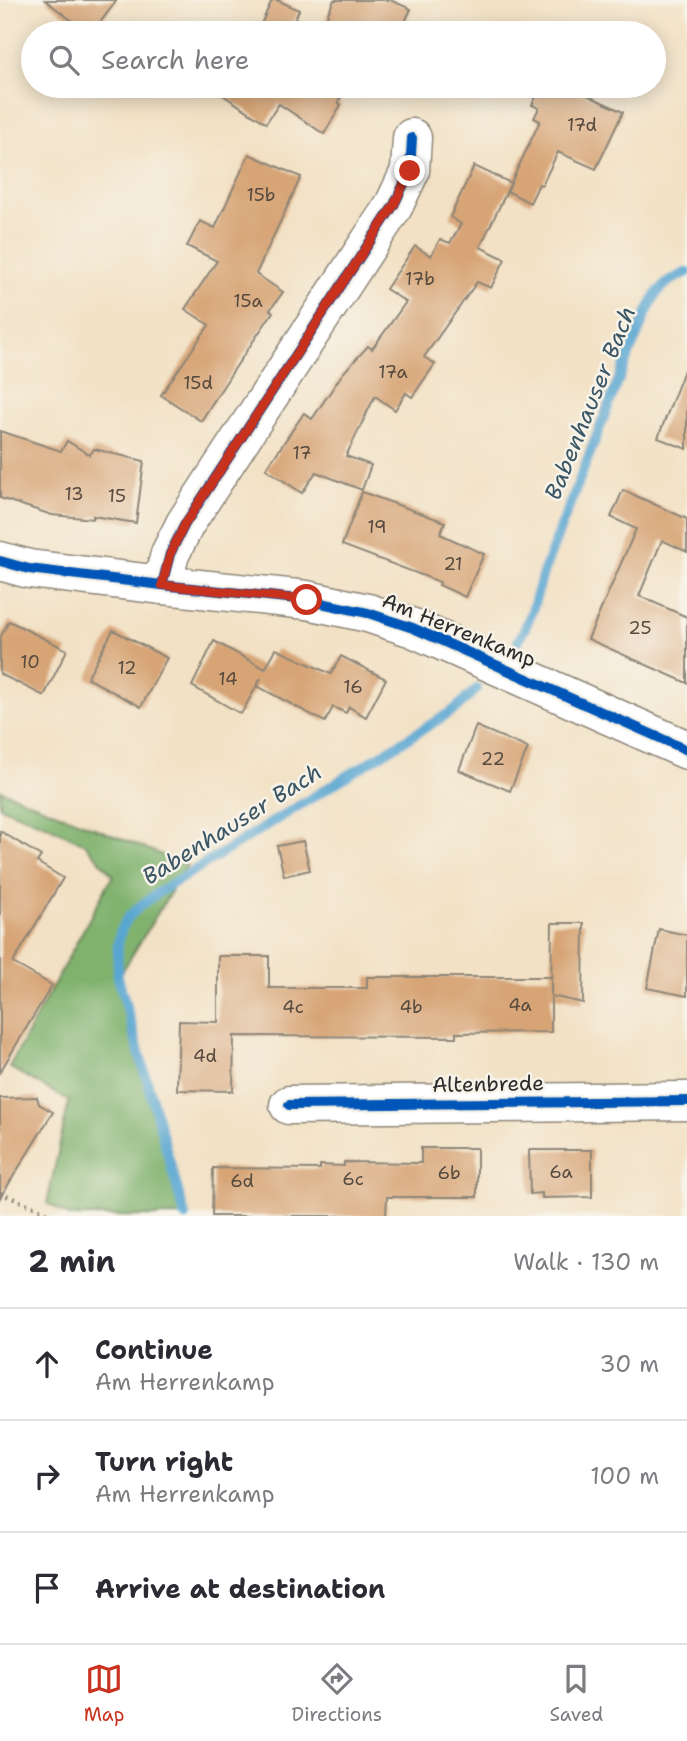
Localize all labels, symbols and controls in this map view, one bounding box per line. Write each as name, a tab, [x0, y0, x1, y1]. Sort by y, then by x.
search box	[21, 21, 666, 98]
icon: search	[45, 41, 83, 79]
text: Search here	[101, 42, 250, 77]
house number: 17d	[567, 113, 597, 137]
route end	[394, 155, 425, 186]
house number: 15b	[247, 183, 275, 207]
house number: 17b	[405, 267, 435, 291]
house number: 15a	[233, 289, 263, 313]
water label: Babenhauser Bach	[537, 302, 643, 504]
house number: 17a	[378, 360, 408, 384]
house number: 15d	[183, 371, 213, 395]
house number: 17	[292, 441, 312, 465]
house number: 13	[64, 482, 84, 506]
house number: 15	[108, 484, 126, 508]
house number: 19	[367, 515, 387, 539]
house number: 21	[443, 552, 463, 576]
route start	[291, 584, 322, 615]
street label: Am Herrenkamp	[378, 586, 540, 674]
house number: 25	[628, 616, 652, 640]
house number: 10	[20, 650, 40, 674]
house number: 12	[117, 656, 137, 680]
house number: 14	[218, 667, 238, 691]
house number: 16	[343, 675, 363, 699]
house number: 22	[481, 747, 505, 771]
water label: Babenhauser Bach	[137, 757, 327, 891]
house number: 4a	[508, 993, 532, 1017]
house number: 4c	[282, 995, 304, 1019]
house number: 4b	[399, 995, 423, 1019]
house number: 4d	[193, 1044, 217, 1068]
street label: Altenbrede	[432, 1069, 544, 1099]
house number: 6a	[549, 1160, 573, 1184]
house number: 6b	[437, 1161, 461, 1185]
house number: 6c	[342, 1167, 364, 1191]
house number: 6d	[230, 1169, 254, 1193]
text: 2 min	[28, 1241, 115, 1282]
text: Walk · 130 m	[513, 1247, 659, 1277]
text: Continue	[95, 1332, 213, 1367]
icon: ahead	[28, 1345, 66, 1383]
text: 30 m	[600, 1349, 659, 1379]
text: Am Herrenkamp	[95, 1367, 275, 1397]
text: Turn right	[95, 1444, 233, 1479]
icon: right	[28, 1457, 66, 1495]
text: 100 m	[590, 1461, 659, 1491]
text: Am Herrenkamp	[95, 1479, 275, 1509]
icon: arrive	[28, 1569, 66, 1607]
text: Arrive at destination	[95, 1571, 385, 1606]
tab: Map	[84, 1660, 124, 1727]
tab: Directions	[292, 1660, 382, 1727]
tab: Saved	[549, 1660, 603, 1727]

